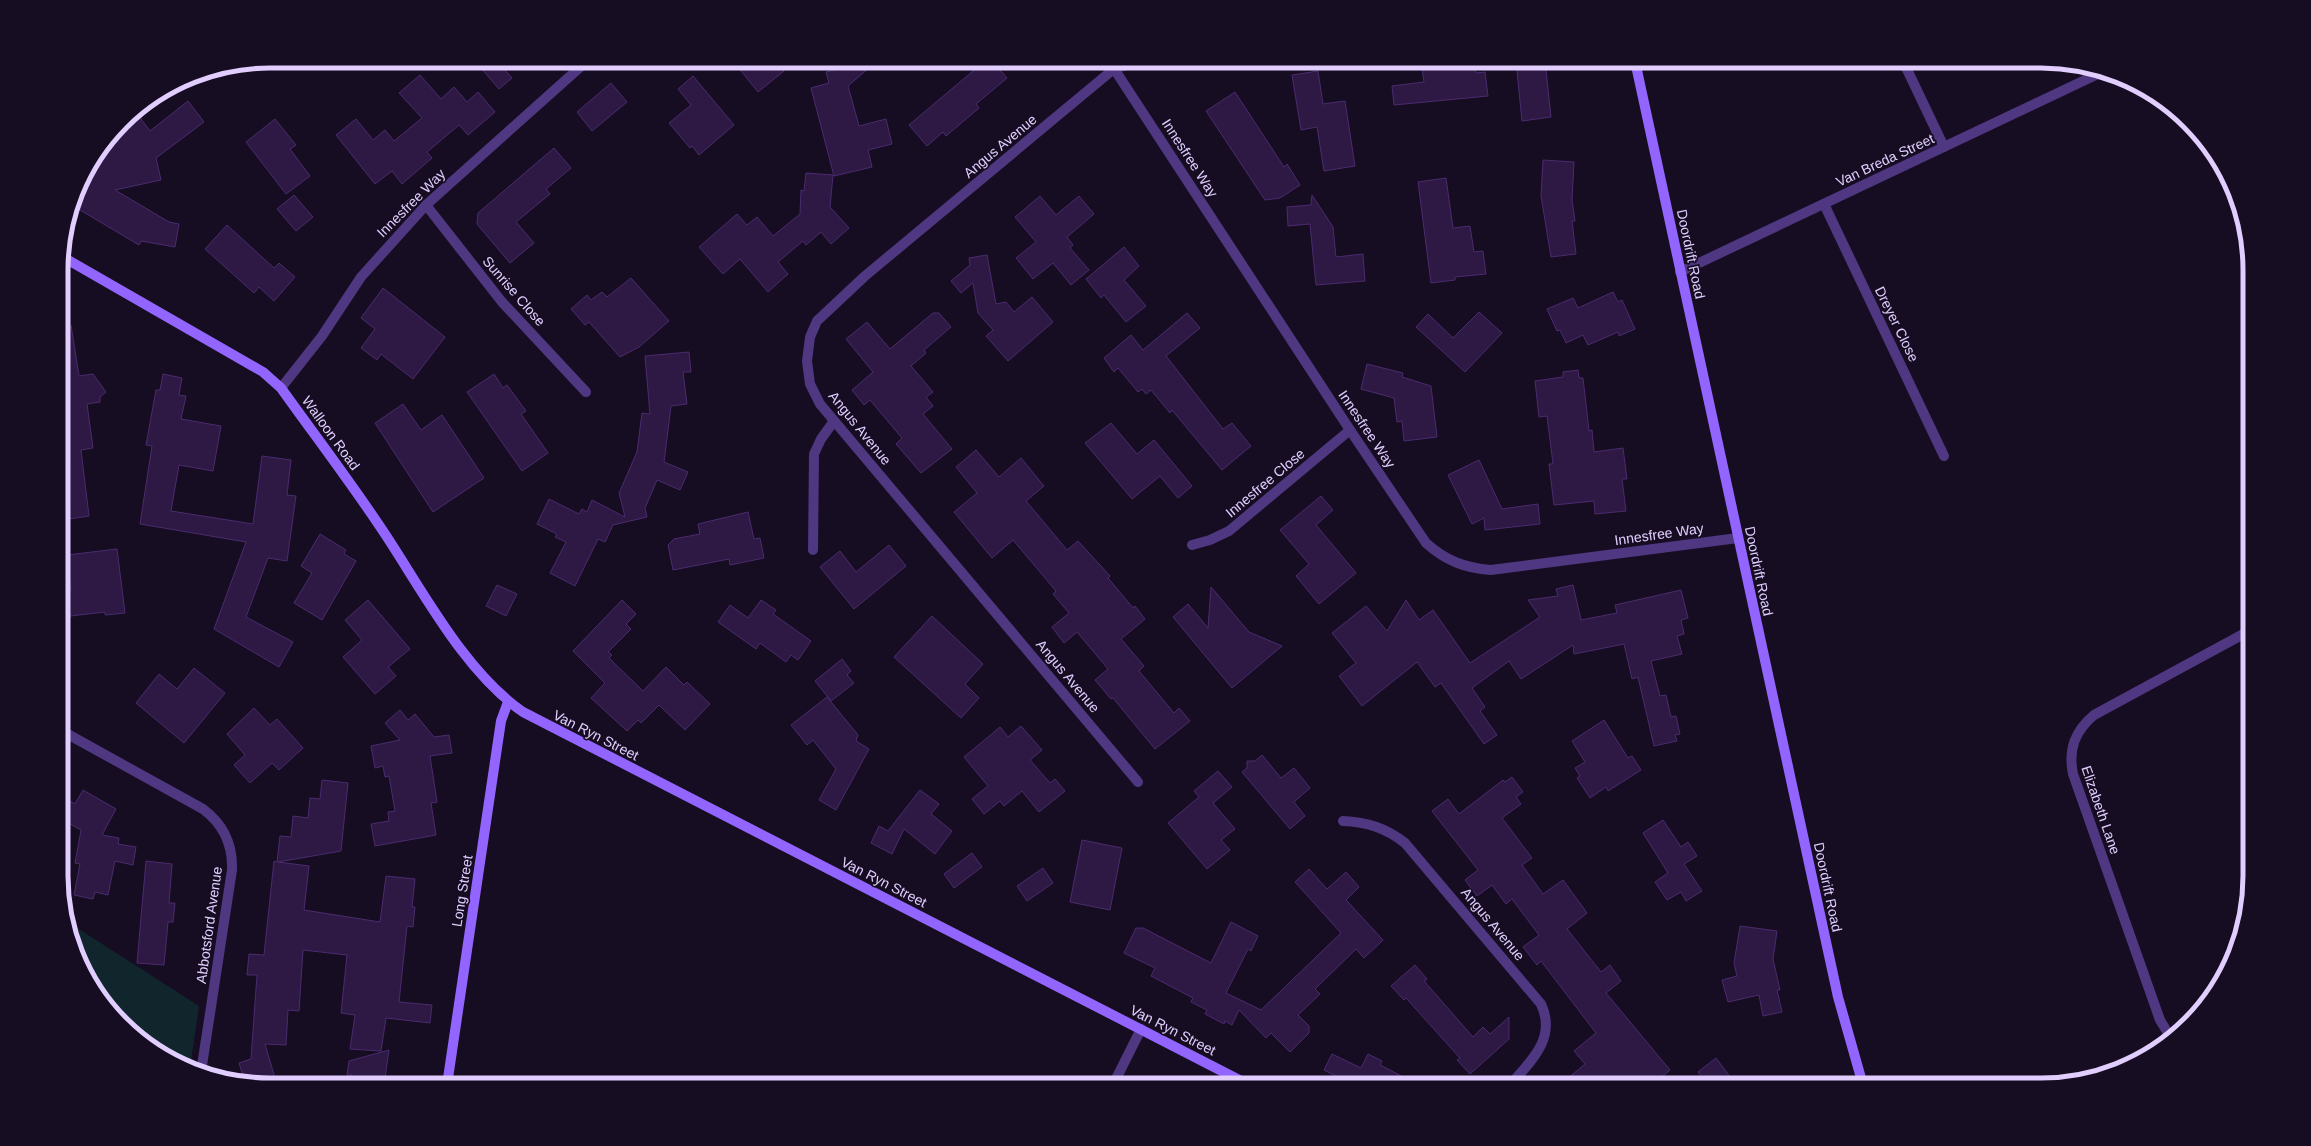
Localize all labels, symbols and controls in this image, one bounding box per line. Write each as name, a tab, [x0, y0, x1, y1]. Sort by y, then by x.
street label: Angus Avenue	[960, 111, 1040, 181]
street label: Innesfree Way	[1159, 116, 1221, 200]
street label: Van Breda Street	[1833, 130, 1937, 190]
street label: Innesfree Way	[374, 166, 448, 240]
street label: Doordrift Road	[1674, 208, 1708, 300]
street label: Sunrise Close	[479, 253, 549, 329]
street label: Dreyer Close	[1872, 284, 1922, 364]
street label: Innesfree Way	[1335, 387, 1399, 471]
street label: Angus Avenue	[825, 388, 895, 468]
street label: Walloon Road	[299, 393, 363, 473]
street label: Innesfree Close	[1222, 445, 1308, 521]
street label: Innesfree Way	[1613, 520, 1705, 548]
street label: Doordrift Road	[1742, 525, 1776, 617]
street label: Angus Avenue	[1033, 636, 1103, 716]
street label: Van Ryn Street	[551, 707, 642, 763]
street label: Elizabeth Lane	[2078, 764, 2124, 857]
street label: Doordrift Road	[1811, 841, 1845, 933]
street label: Long Street	[448, 854, 476, 928]
street label: Van Ryn Street	[839, 854, 930, 910]
street label: Abbotsford Avenue	[193, 865, 225, 985]
street label: Angus Avenue	[1458, 884, 1528, 964]
street label: Van Ryn Street	[1128, 1002, 1219, 1058]

